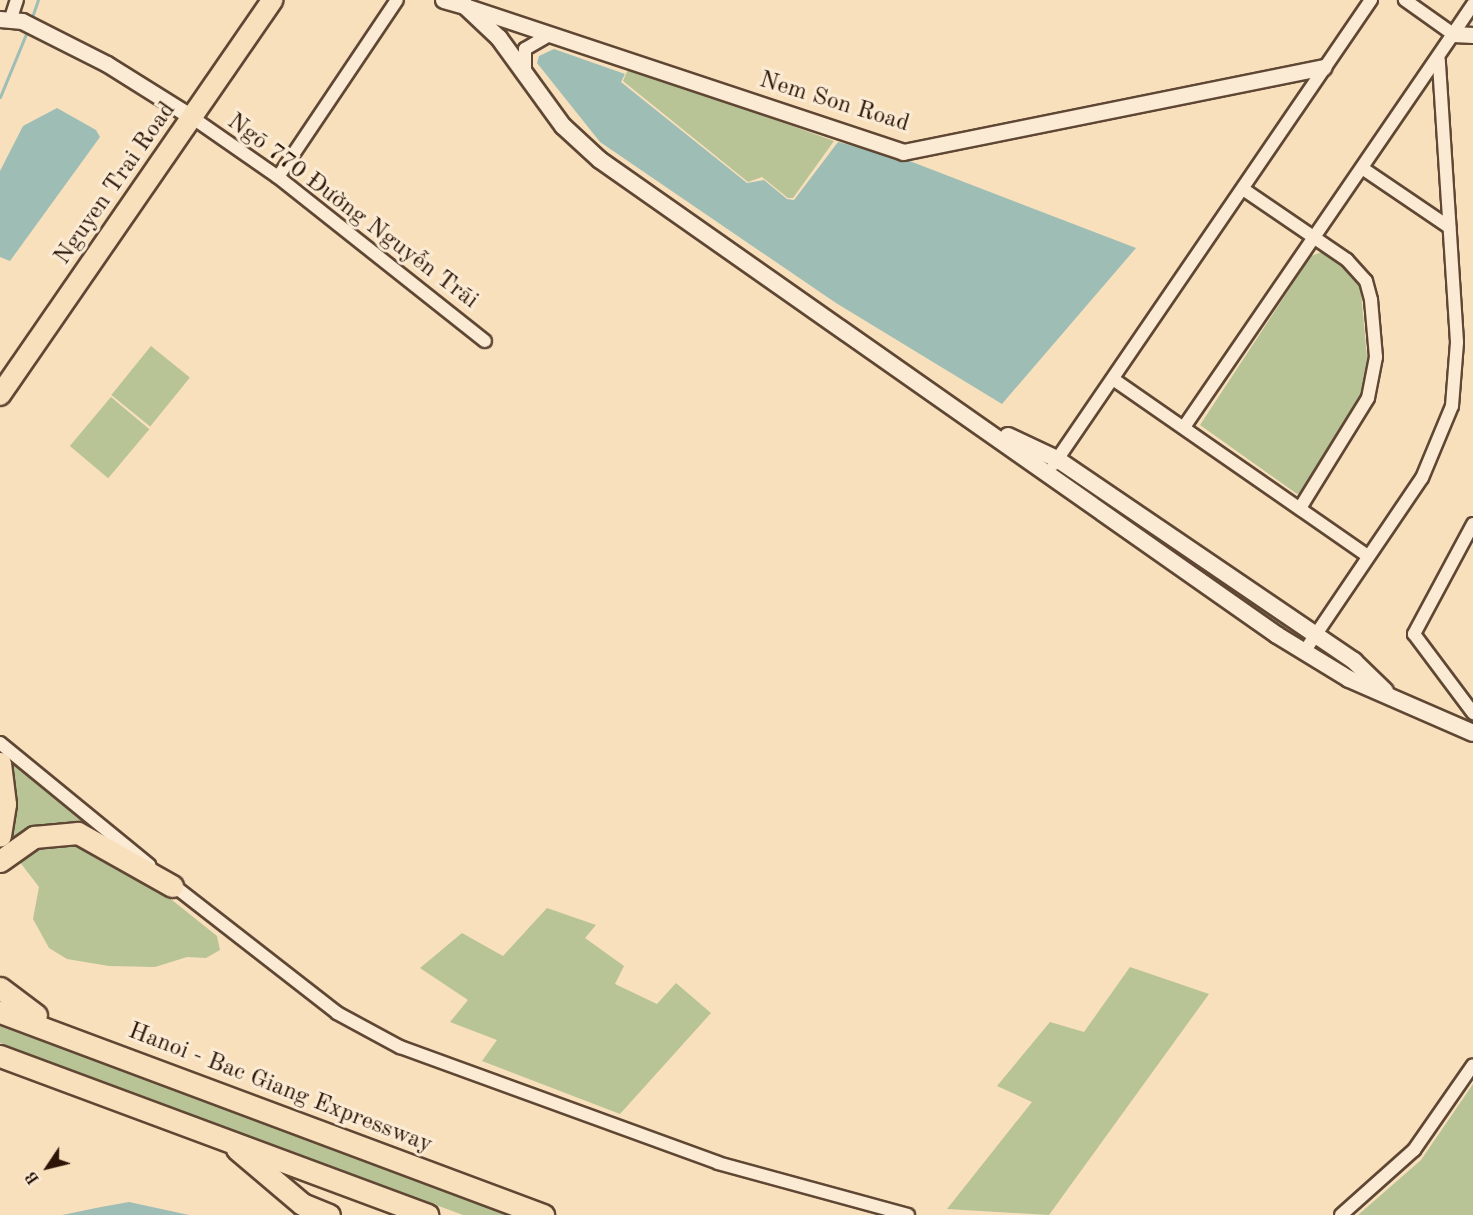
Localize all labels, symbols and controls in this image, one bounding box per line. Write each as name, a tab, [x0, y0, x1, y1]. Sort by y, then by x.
street label: Nem Son Road	[756, 67, 912, 139]
street label: Nguyen Trai Road	[49, 97, 183, 271]
street label: Ngõ 770 Đường Nguyễn Trãi	[221, 108, 483, 316]
street label: Hanoi - Bac Giang Expressway	[124, 1018, 436, 1160]
north arrow	[18, 1137, 78, 1197]
text: B	[23, 1168, 43, 1187]

